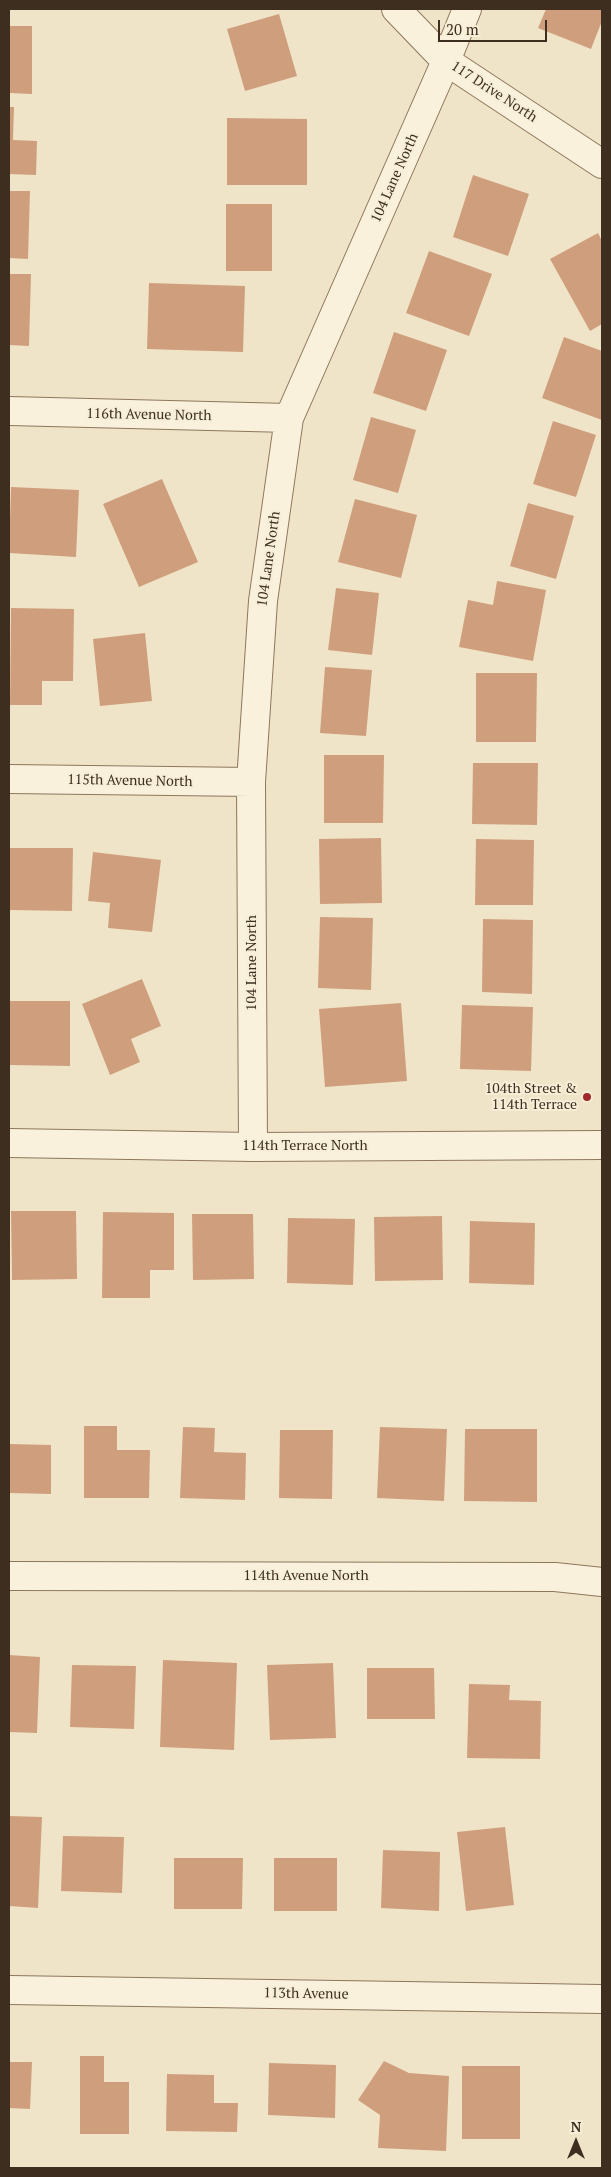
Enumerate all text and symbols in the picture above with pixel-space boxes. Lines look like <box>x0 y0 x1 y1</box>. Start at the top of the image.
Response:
scale bar <box>441 10 550 42</box>
text: 20 m <box>446 19 479 39</box>
street label: 117 Drive North <box>448 58 540 126</box>
street label: 104 Lane North <box>368 131 422 225</box>
street label: 116th Avenue North <box>86 406 212 424</box>
street label: 104 Lane North <box>254 510 284 608</box>
street label: 115th Avenue North <box>67 772 193 790</box>
street label: 104 Lane North <box>244 915 260 1011</box>
place label: 104th Street & 114th Terrace <box>485 1081 577 1114</box>
marker: 104th Street & 114th Terrace <box>581 1091 593 1103</box>
street label: 114th Terrace North <box>242 1138 368 1154</box>
street label: 114th Avenue North <box>243 1568 369 1584</box>
street label: 113th Avenue <box>263 1985 349 2003</box>
north arrow <box>551 2117 601 2167</box>
text: N <box>571 2117 581 2136</box>

